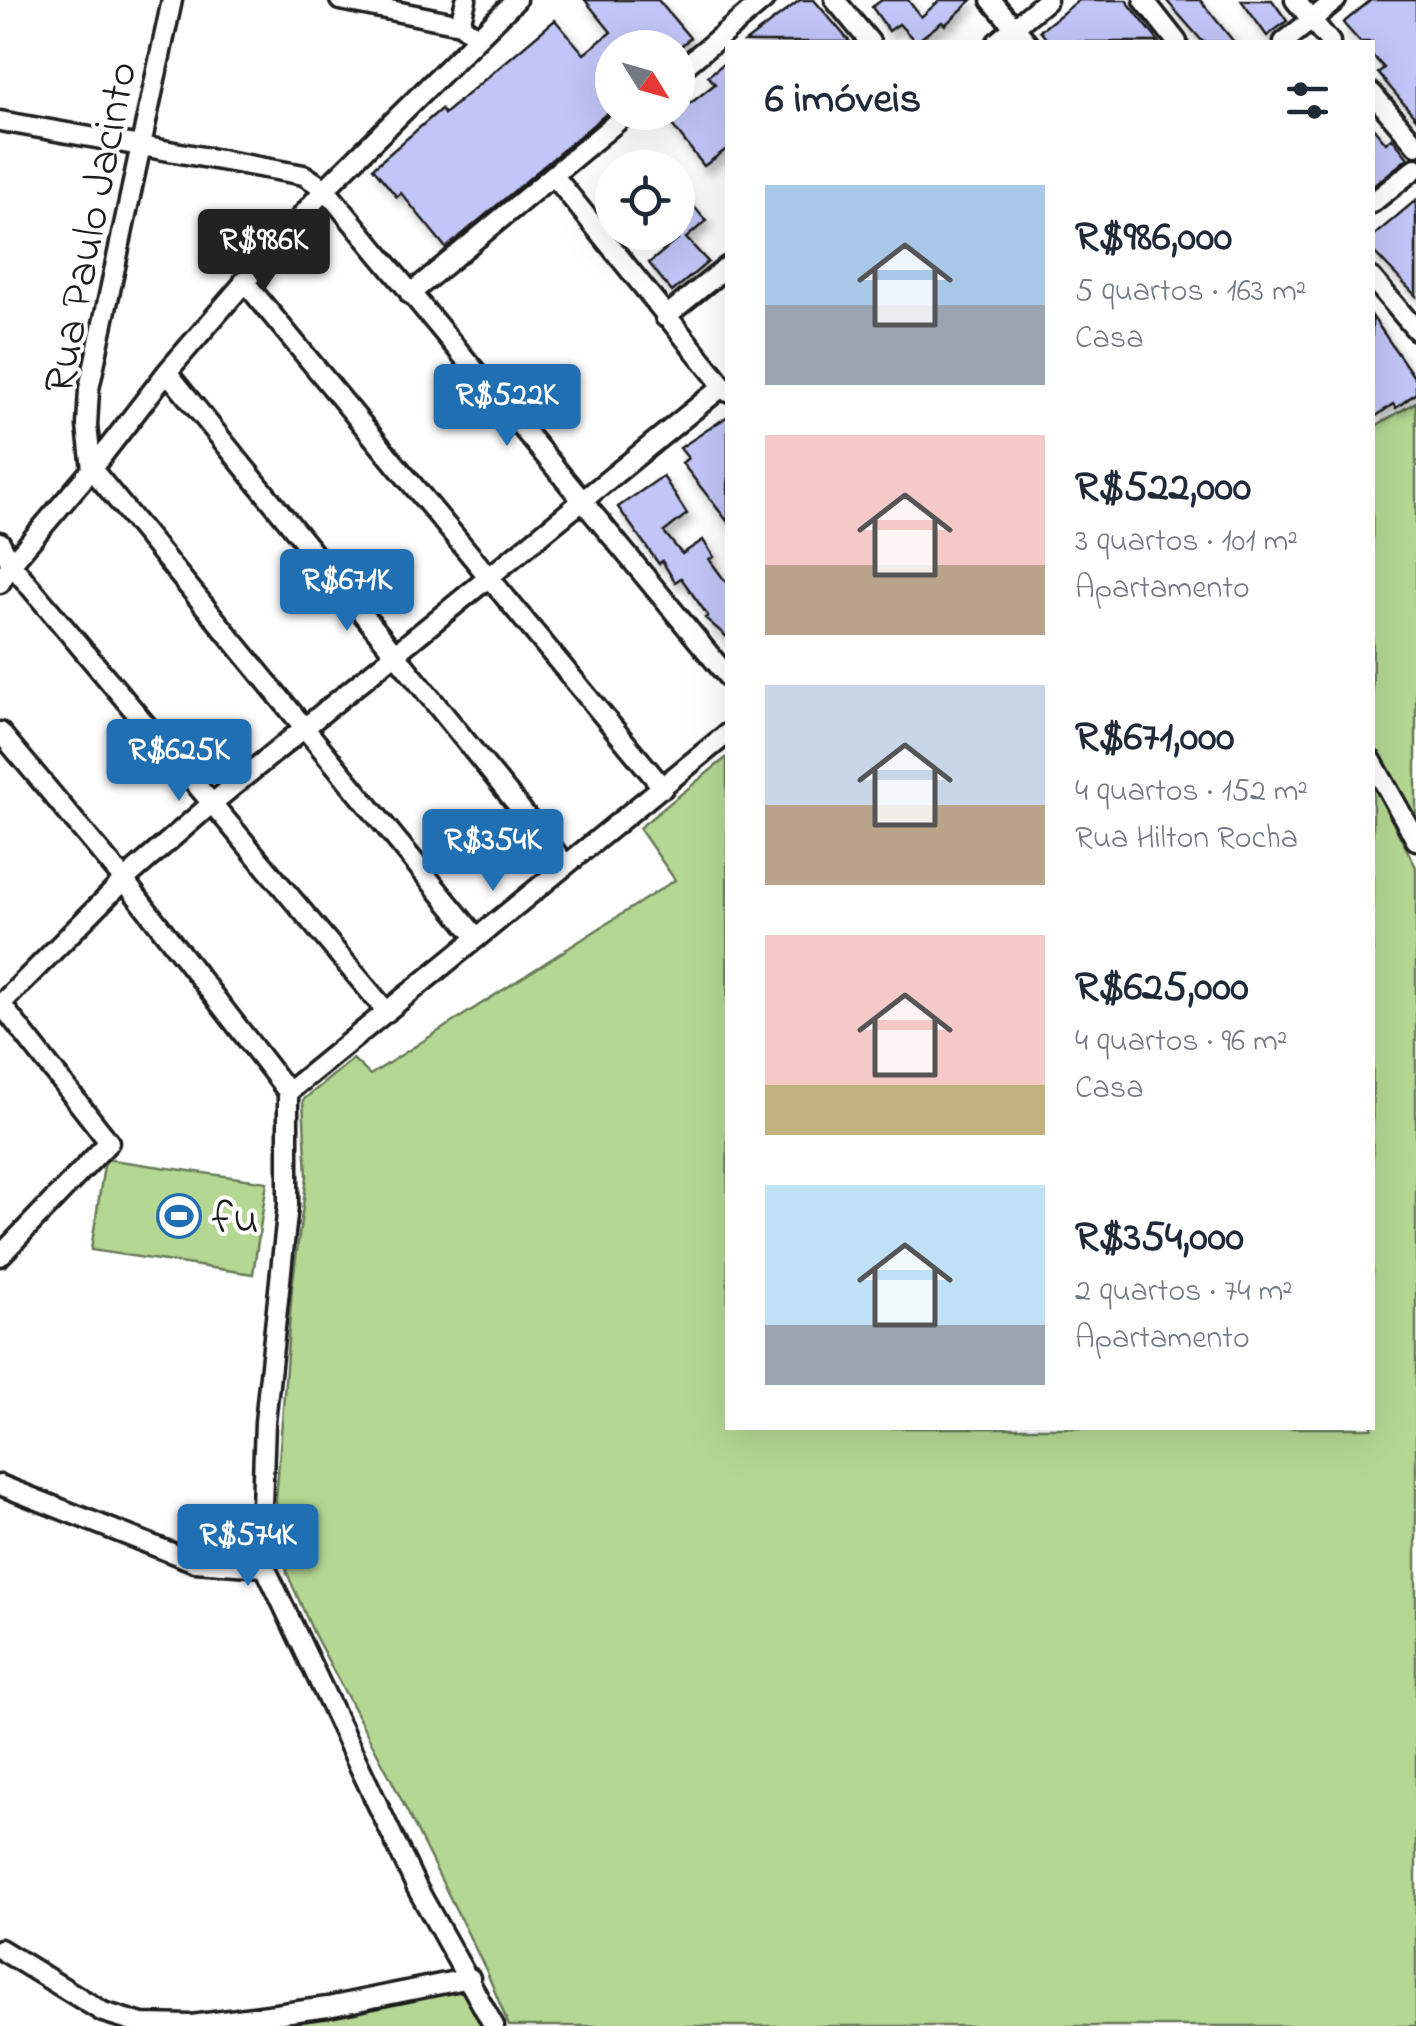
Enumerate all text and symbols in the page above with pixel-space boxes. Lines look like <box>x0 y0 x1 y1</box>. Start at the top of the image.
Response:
north arrow <box>595 30 695 130</box>
map controls <box>595 30 695 250</box>
street label: Rua Paulo Jacinto <box>28 56 157 399</box>
text: 6 imóveis <box>765 70 921 131</box>
icon: filters <box>1280 73 1335 128</box>
button: locate <box>595 150 695 250</box>
text: R$986,000 <box>1075 208 1232 269</box>
pin: R$986K <box>183 209 345 294</box>
text: R$986K <box>220 218 308 265</box>
icon: home <box>845 225 965 345</box>
text: 5 quartos · 163 m² <box>1075 269 1306 316</box>
text: Casa <box>1075 316 1143 363</box>
pin: R$522K <box>426 364 588 449</box>
text: R$522K <box>456 373 558 420</box>
text: R$522,000 <box>1075 458 1251 519</box>
icon: home <box>845 475 965 595</box>
text: 3 quartos · 101 m² <box>1075 519 1298 566</box>
pin: R$671K <box>266 549 428 634</box>
text: R$671K <box>302 558 392 605</box>
text: Apartamento <box>1075 566 1250 613</box>
text: R$671,000 <box>1075 708 1234 769</box>
pin: R$625K <box>98 719 260 804</box>
icon: home <box>845 725 965 845</box>
text: R$625K <box>129 728 229 775</box>
text: 4 quartos · 152 m² <box>1075 769 1308 816</box>
pin: R$354K <box>412 809 574 894</box>
text: Rua Hilton Rocha <box>1075 816 1298 863</box>
text: R$354K <box>444 818 542 865</box>
text: R$625,000 <box>1075 958 1249 1019</box>
icon: home <box>845 975 965 1095</box>
text: 4 quartos · 96 m² <box>1075 1019 1287 1066</box>
text: Casa <box>1075 1066 1143 1113</box>
place label: fu <box>212 1188 259 1254</box>
sports icon: fu <box>156 1193 202 1239</box>
text: R$354,000 <box>1075 1208 1244 1269</box>
icon: home <box>845 1225 965 1345</box>
text: 2 quartos · 74 m² <box>1075 1269 1293 1316</box>
text: Apartamento <box>1075 1316 1250 1363</box>
pin: R$574K <box>167 1504 329 1589</box>
text: R$574K <box>199 1513 297 1560</box>

